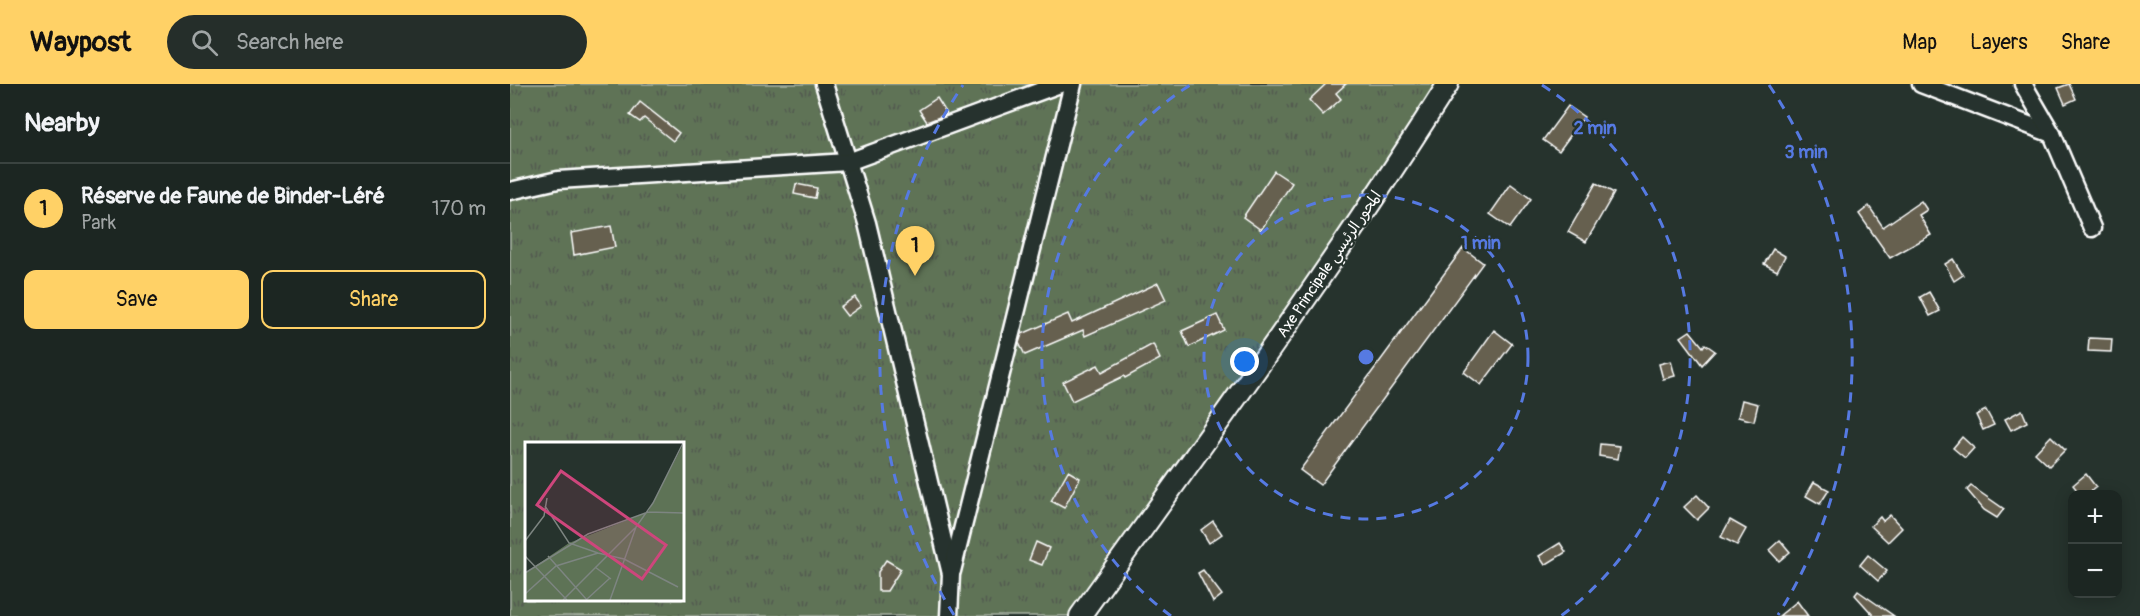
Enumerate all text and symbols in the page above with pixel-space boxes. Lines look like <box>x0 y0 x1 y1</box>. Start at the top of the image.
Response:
search box <box>167 15 587 69</box>
text: Waypost <box>30 25 131 60</box>
icon: search <box>188 26 221 59</box>
text: Search here <box>236 28 343 56</box>
text: Map <box>1902 29 1937 56</box>
text: Layers <box>1970 29 2028 56</box>
text: Share <box>2061 29 2110 56</box>
text: Nearby <box>24 107 100 139</box>
text: 2 min <box>1573 117 1617 140</box>
text: 3 min <box>1784 141 1828 164</box>
text: Réserve de Faune de Binder-Léré <box>81 182 385 210</box>
street label: Axe Principale المحور الرئيسي <box>1273 187 1388 343</box>
text: 1 <box>40 196 47 221</box>
text: 170 m <box>432 196 486 221</box>
text: Park <box>81 210 116 235</box>
pin: 1 <box>896 226 934 276</box>
text: 1 min <box>1461 232 1501 255</box>
button: Save <box>24 270 249 329</box>
button: Share <box>261 270 486 329</box>
your location <box>1230 347 1259 376</box>
centre of rings <box>1356 347 1376 367</box>
inset map <box>525 442 684 601</box>
map controls <box>2068 490 2122 598</box>
button: + <box>2068 490 2122 544</box>
button: − <box>2068 544 2122 598</box>

